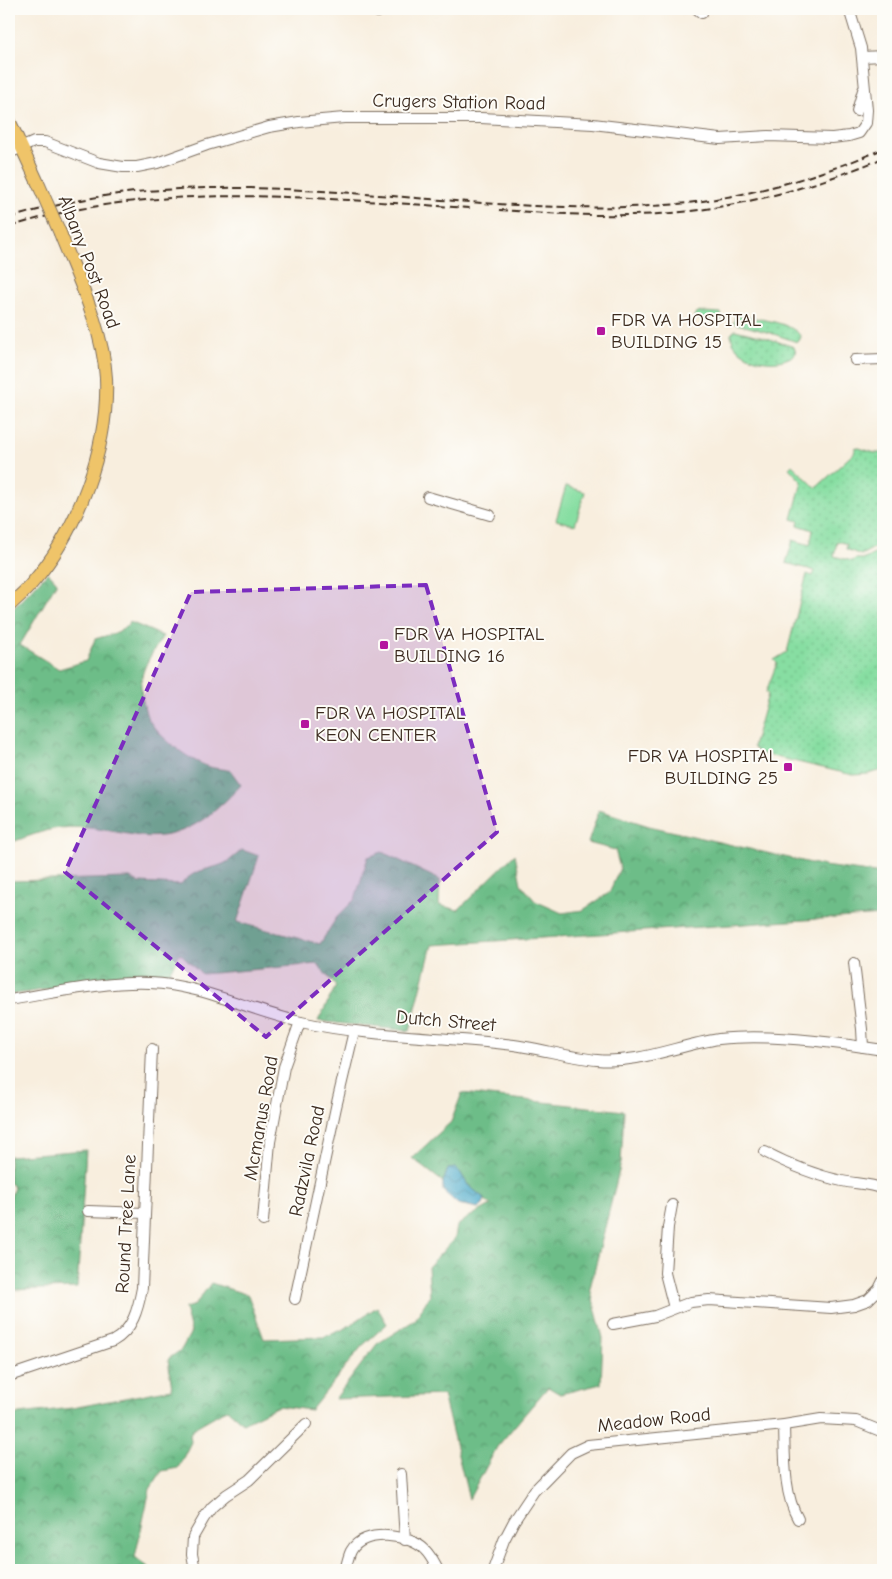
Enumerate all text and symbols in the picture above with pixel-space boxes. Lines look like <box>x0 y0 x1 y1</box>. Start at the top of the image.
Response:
street label: Crugers Station Road <box>372 89 546 115</box>
street label: Albany Post Road <box>53 192 125 332</box>
place label: FDR VA HOSPITAL BUILDING 15 <box>611 309 762 353</box>
marker: FDR VA HOSPITAL BUILDING 15 <box>595 325 607 337</box>
place label: FDR VA HOSPITAL BUILDING 16 <box>394 623 545 667</box>
marker: FDR VA HOSPITAL BUILDING 16 <box>378 639 390 651</box>
place label: FDR VA HOSPITAL KEON CENTER <box>315 702 466 746</box>
marker: FDR VA HOSPITAL KEON CENTER <box>299 718 311 730</box>
place label: FDR VA HOSPITAL BUILDING 25 <box>628 745 778 789</box>
marker: FDR VA HOSPITAL BUILDING 25 <box>782 761 794 773</box>
street label: Dutch Street <box>395 1006 497 1036</box>
street label: Mcmanus Road <box>239 1054 283 1182</box>
street label: Radzvila Road <box>285 1104 329 1218</box>
street label: Round Tree Lane <box>111 1154 141 1294</box>
street label: Meadow Road <box>596 1403 712 1437</box>

